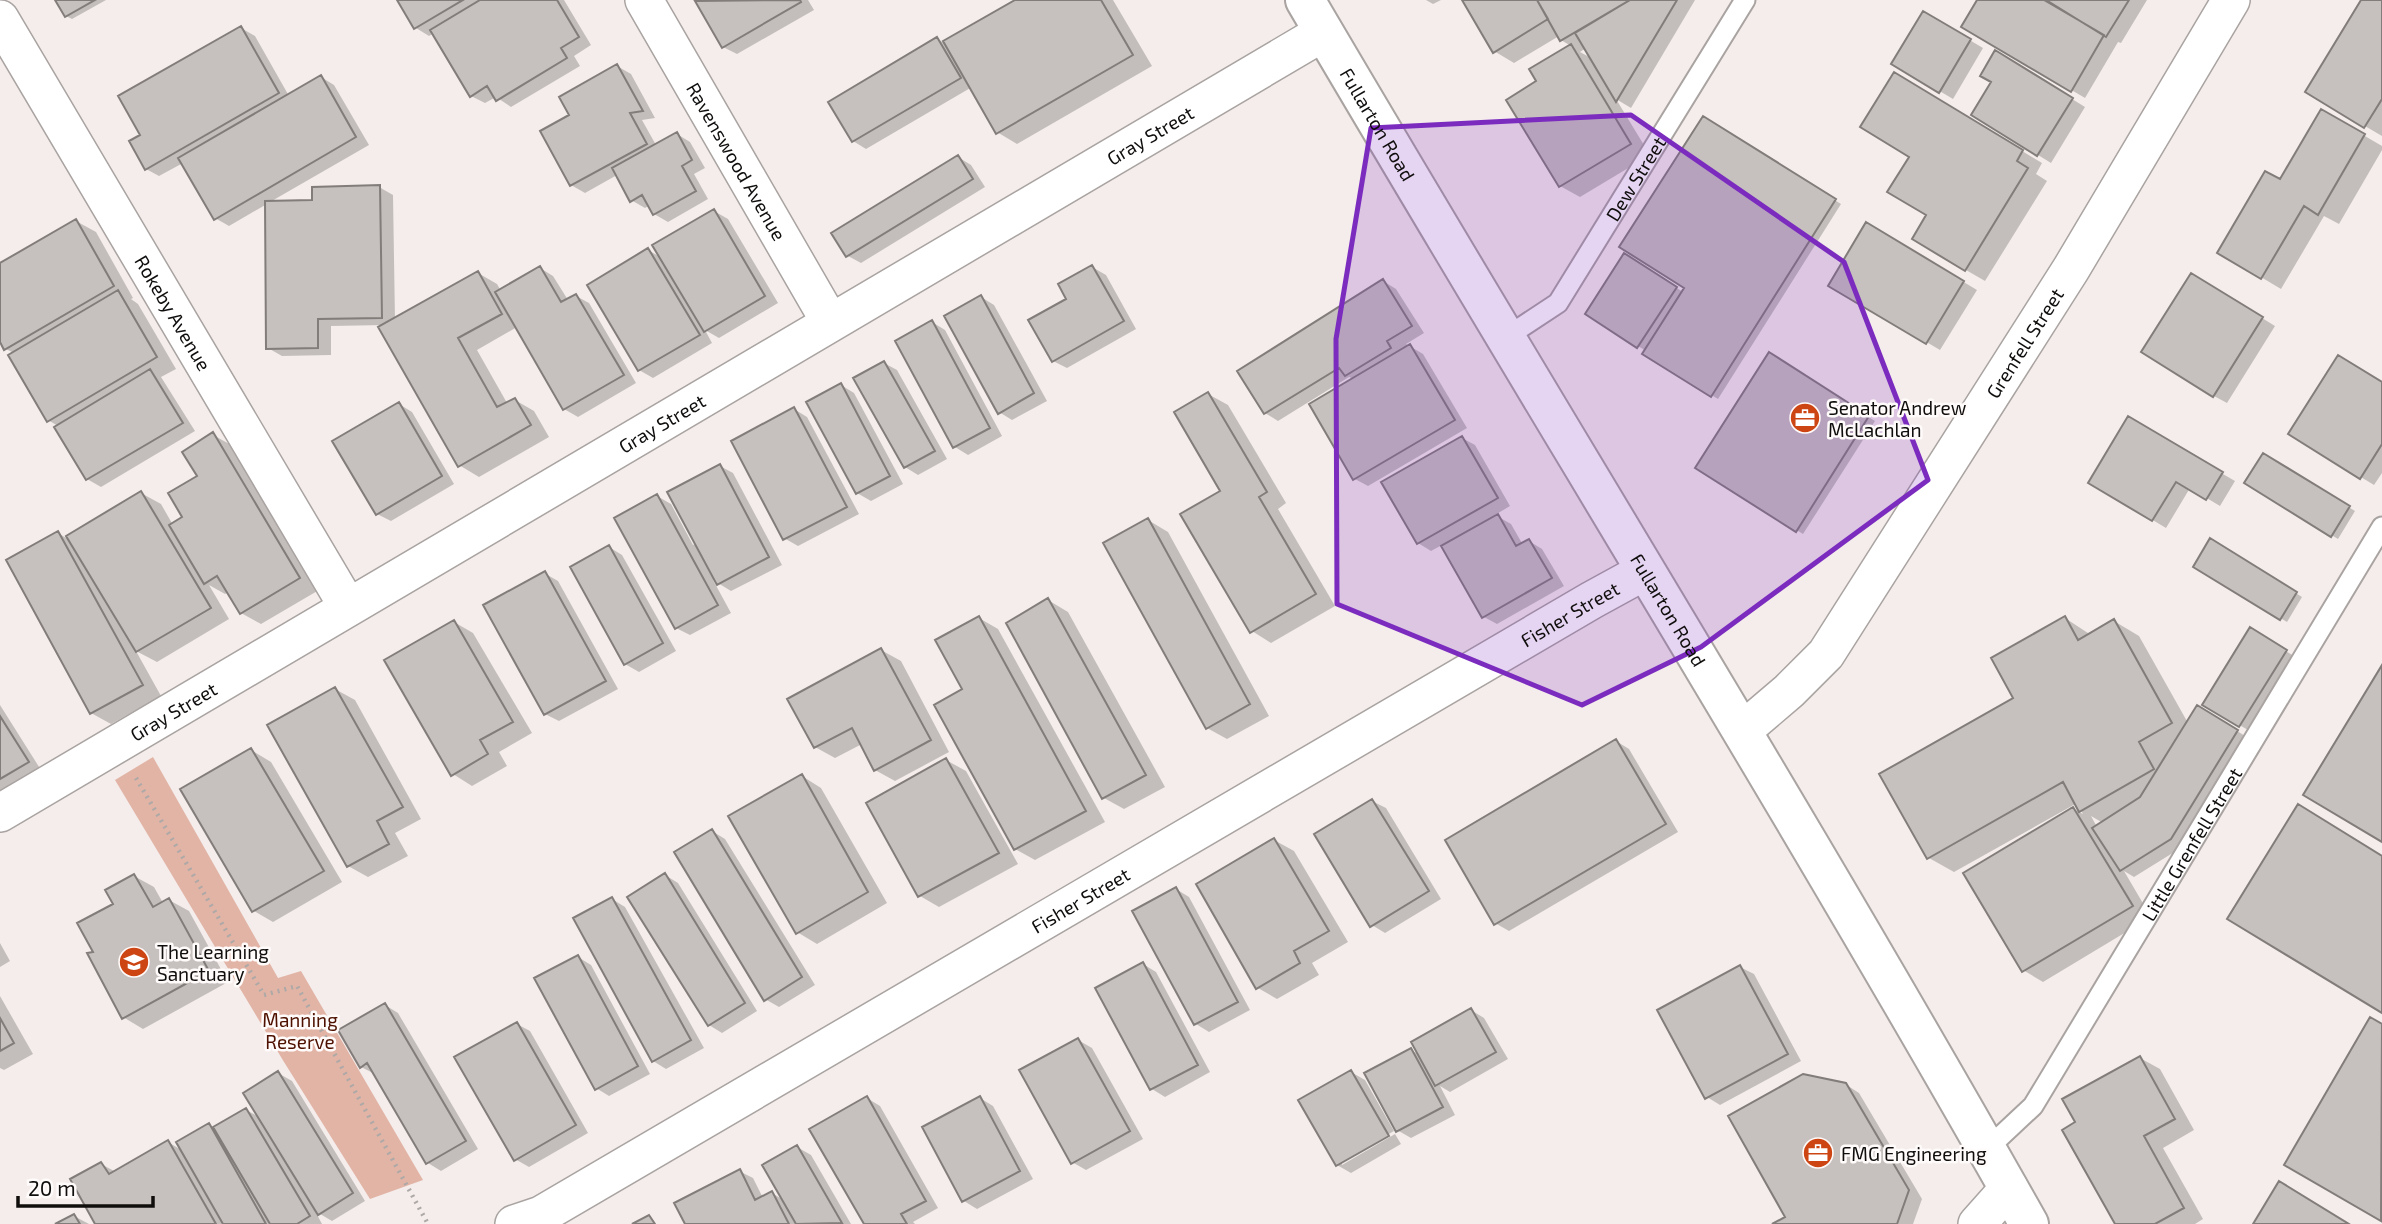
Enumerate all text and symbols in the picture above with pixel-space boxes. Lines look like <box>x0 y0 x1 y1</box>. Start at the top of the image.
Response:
street label: Fullarton Road <box>1336 63 1421 185</box>
street label: Ravenswood Avenue <box>682 78 792 244</box>
street label: Gray Street <box>1102 100 1197 169</box>
street label: Dew Street <box>1600 132 1670 225</box>
street label: Rokeby Avenue <box>131 251 217 374</box>
street label: Grenfell Street <box>1981 284 2068 402</box>
street label: Gray Street <box>614 388 709 457</box>
place label: Senator Andrew McLachlan <box>1828 396 1967 441</box>
office icon: Senator Andrew McLachlan <box>1788 401 1822 435</box>
street label: Fullarton Road <box>1626 549 1712 670</box>
street label: Fisher Street <box>1516 576 1623 651</box>
street label: Gray Street <box>126 676 221 745</box>
street label: Little Grenfell Street <box>2136 763 2246 925</box>
street label: Fisher Street <box>1027 862 1133 937</box>
place label: The Learning Sanctuary <box>157 940 269 985</box>
school or university icon: The Learning Sanctuary <box>117 945 151 979</box>
park label: Manning Reserve <box>262 1008 338 1053</box>
office icon: FMG Engineering <box>1801 1136 1835 1170</box>
place label: FMG Engineering <box>1841 1142 1987 1165</box>
scale bar <box>18 1164 152 1208</box>
text: 20 m <box>28 1175 76 1200</box>

